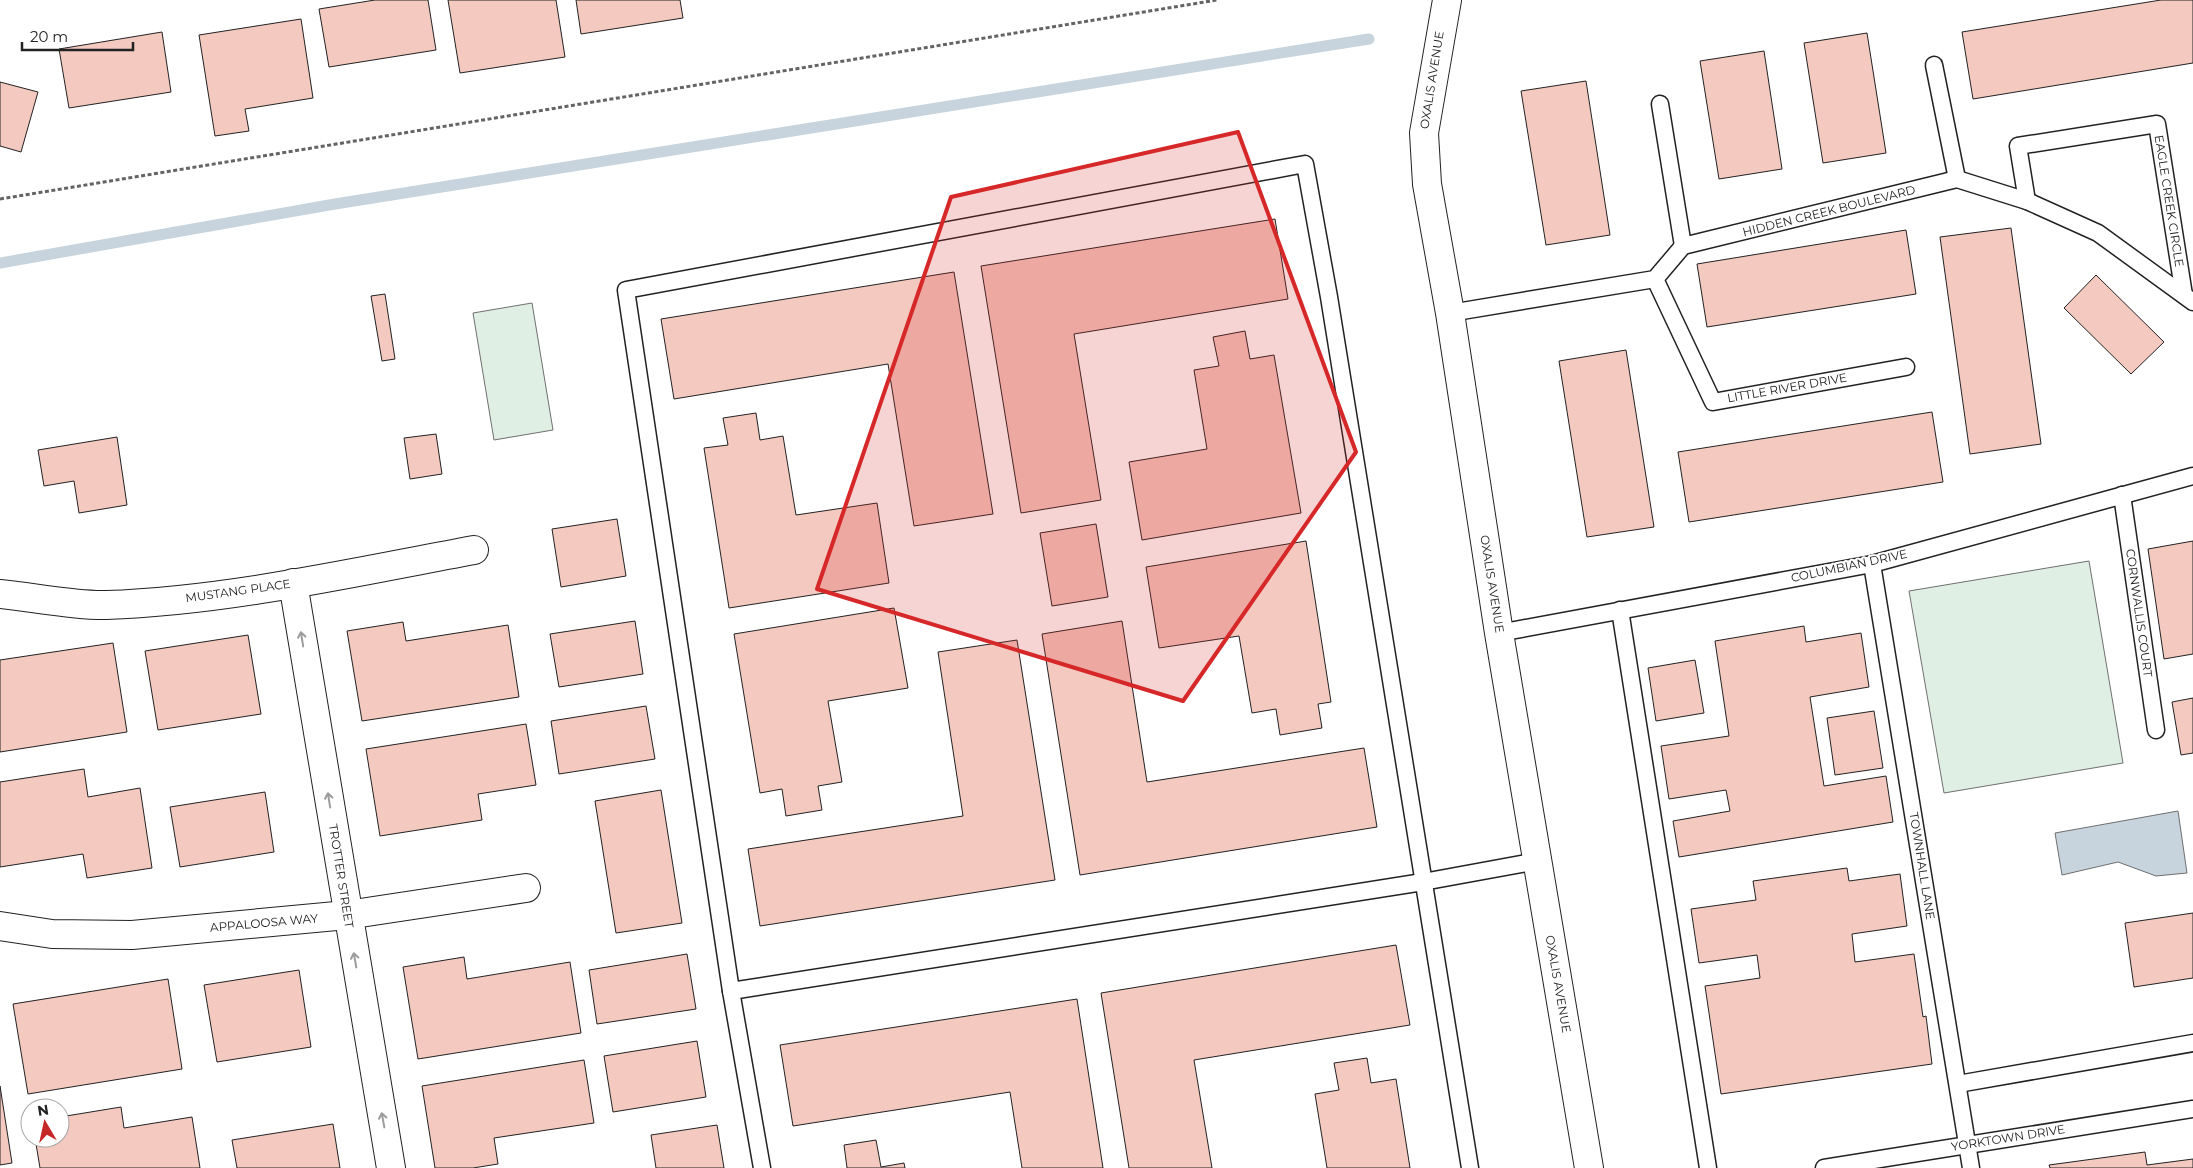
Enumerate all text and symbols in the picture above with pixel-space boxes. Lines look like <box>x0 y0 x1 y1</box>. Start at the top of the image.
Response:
scale bar <box>22 20 134 52</box>
text: 20 m <box>30 27 68 46</box>
street label: OXALIS AVENUE <box>1416 30 1447 130</box>
street label: EAGLE CREEK CIRCLE <box>2152 134 2187 268</box>
street label: HIDDEN CREEK BOULEVARD <box>1741 182 1917 239</box>
street label: LITTLE RIVER DRIVE <box>1726 370 1848 405</box>
street label: OXALIS AVENUE <box>1477 534 1508 634</box>
street label: COLUMBIAN DRIVE <box>1789 546 1908 585</box>
street label: CORNWALLIS COURT <box>2123 548 2156 678</box>
street label: MUSTANG PLACE <box>184 576 291 605</box>
one-way arrow <box>297 632 307 648</box>
one-way arrow <box>323 792 333 808</box>
street label: TOWNHALL LANE <box>1907 811 1938 921</box>
street label: TROTTER STREET <box>326 823 357 929</box>
street label: APPALOOSA WAY <box>209 910 319 935</box>
street label: OXALIS AVENUE <box>1543 934 1574 1034</box>
one-way arrow <box>350 952 360 968</box>
north arrow <box>20 1098 70 1148</box>
text: N <box>36 1100 50 1120</box>
one-way arrow <box>377 1112 387 1128</box>
street label: YORKTOWN DRIVE <box>1950 1121 2066 1154</box>

